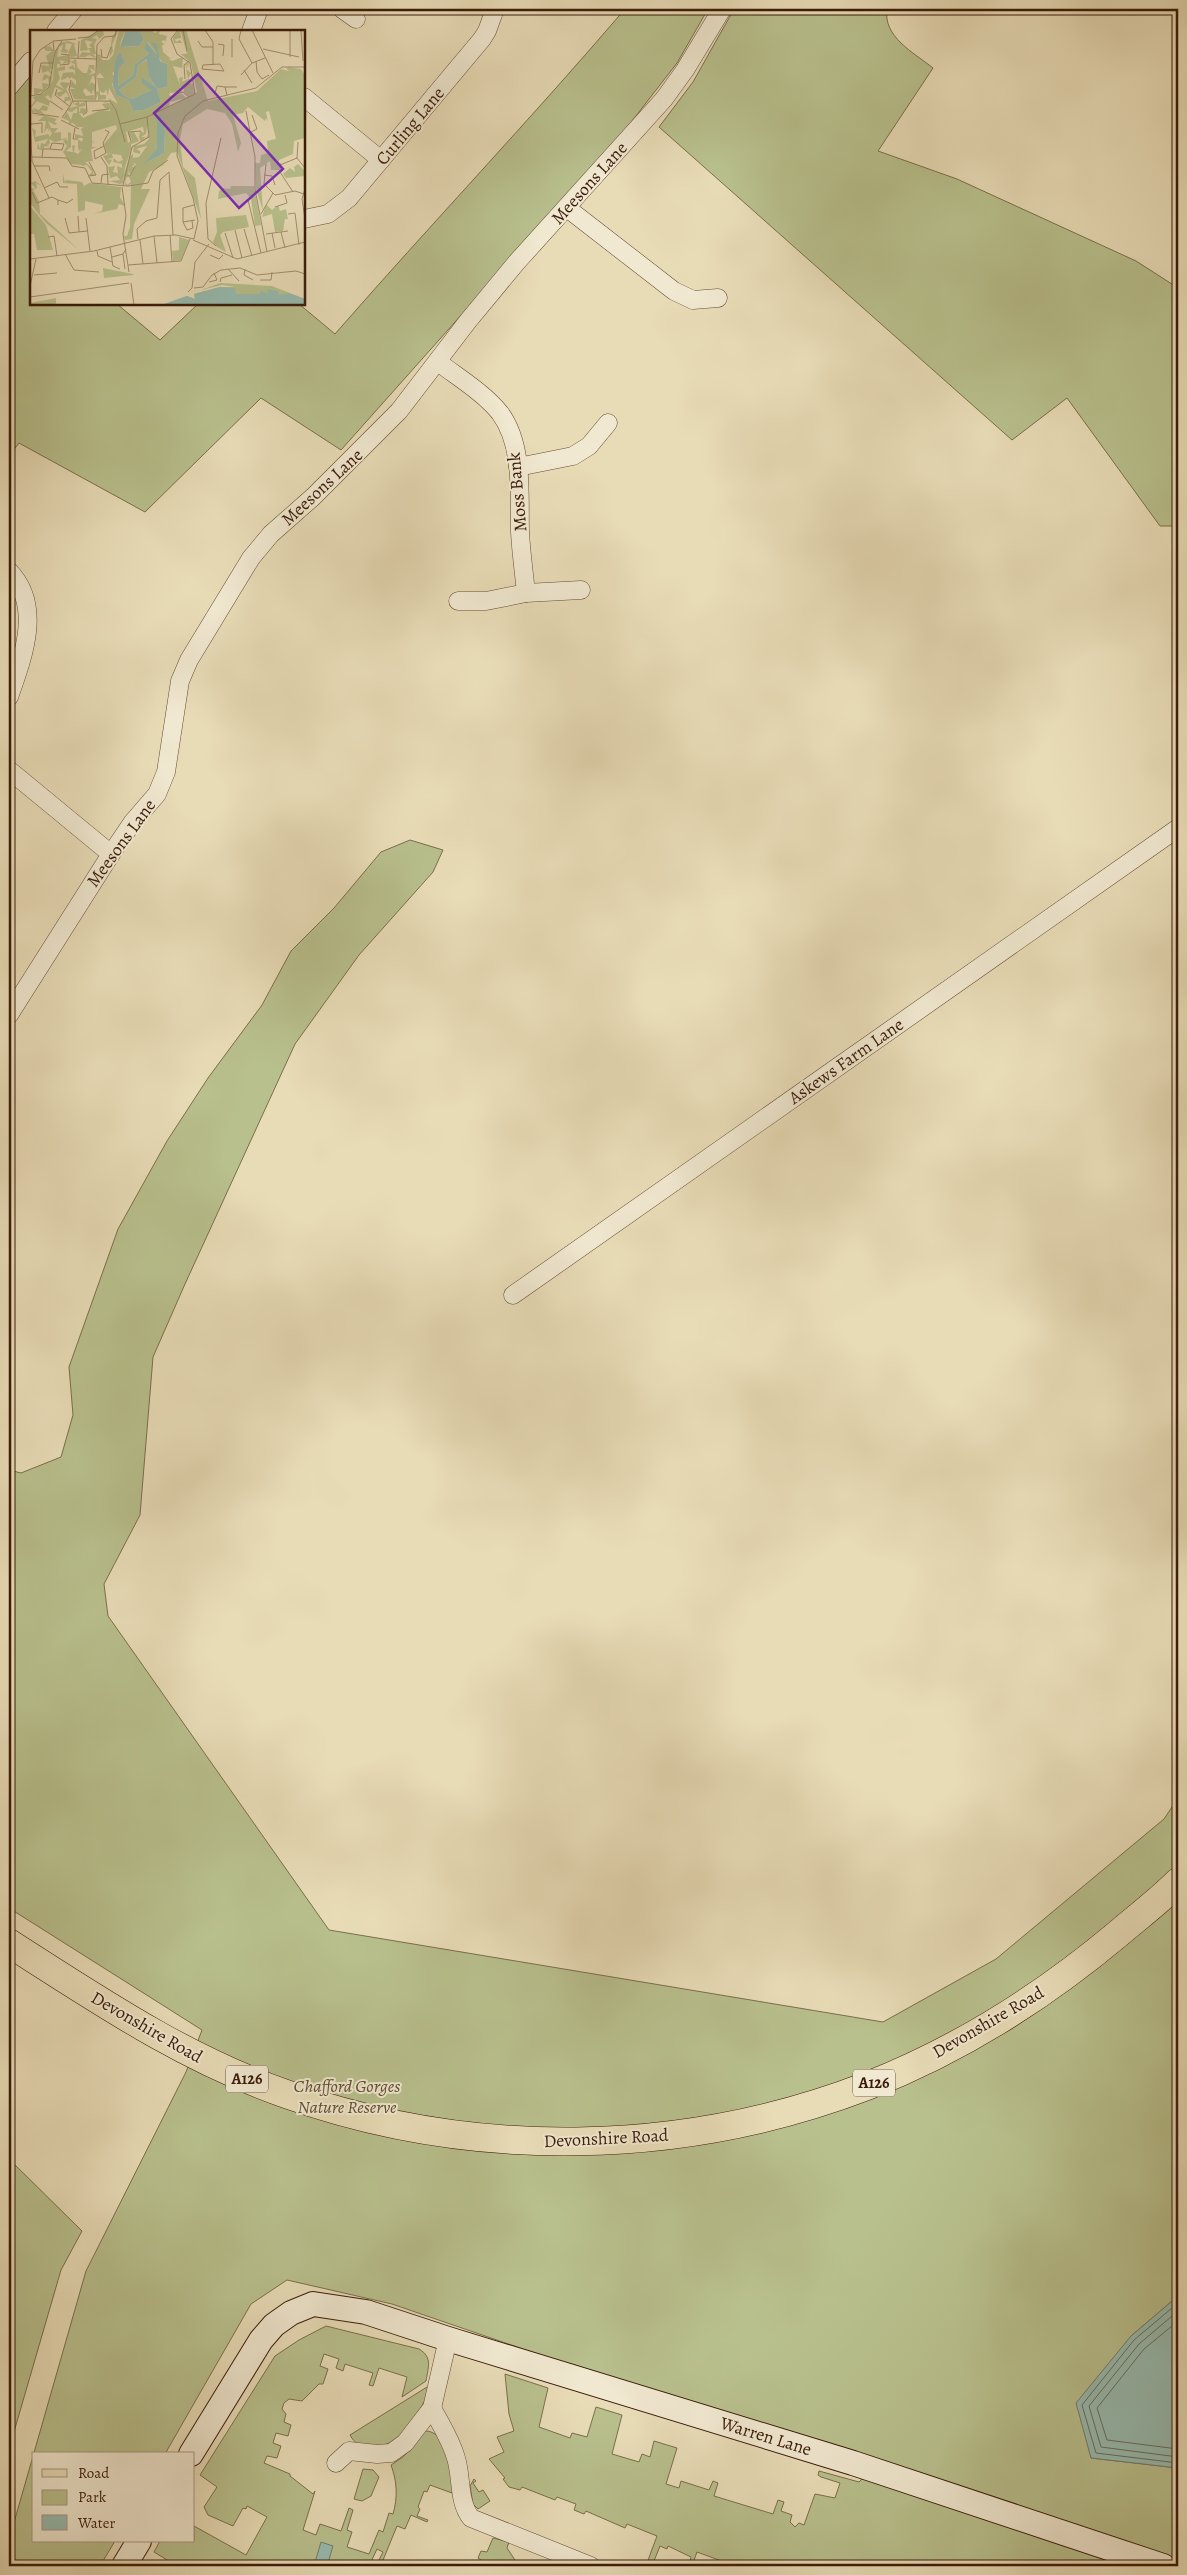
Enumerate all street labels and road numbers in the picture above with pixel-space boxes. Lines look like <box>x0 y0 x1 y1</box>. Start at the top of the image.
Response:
street label: Curling Lane <box>370 82 450 170</box>
street label: Meesons Lane <box>546 137 632 229</box>
street label: Meesons Lane <box>276 443 368 531</box>
street label: Moss Bank <box>502 451 532 533</box>
street label: Meesons Lane <box>81 794 161 892</box>
street label: Askews Farm Lane <box>783 1012 908 1110</box>
street label: Devonshire Road <box>928 1980 1048 2064</box>
street label: Devonshire Road <box>87 1985 207 2069</box>
road number: A126 <box>226 2066 268 2092</box>
road number: A126 <box>853 2070 895 2096</box>
street label: Devonshire Road <box>543 2123 669 2153</box>
street label: Warren Lane <box>716 2410 815 2461</box>

